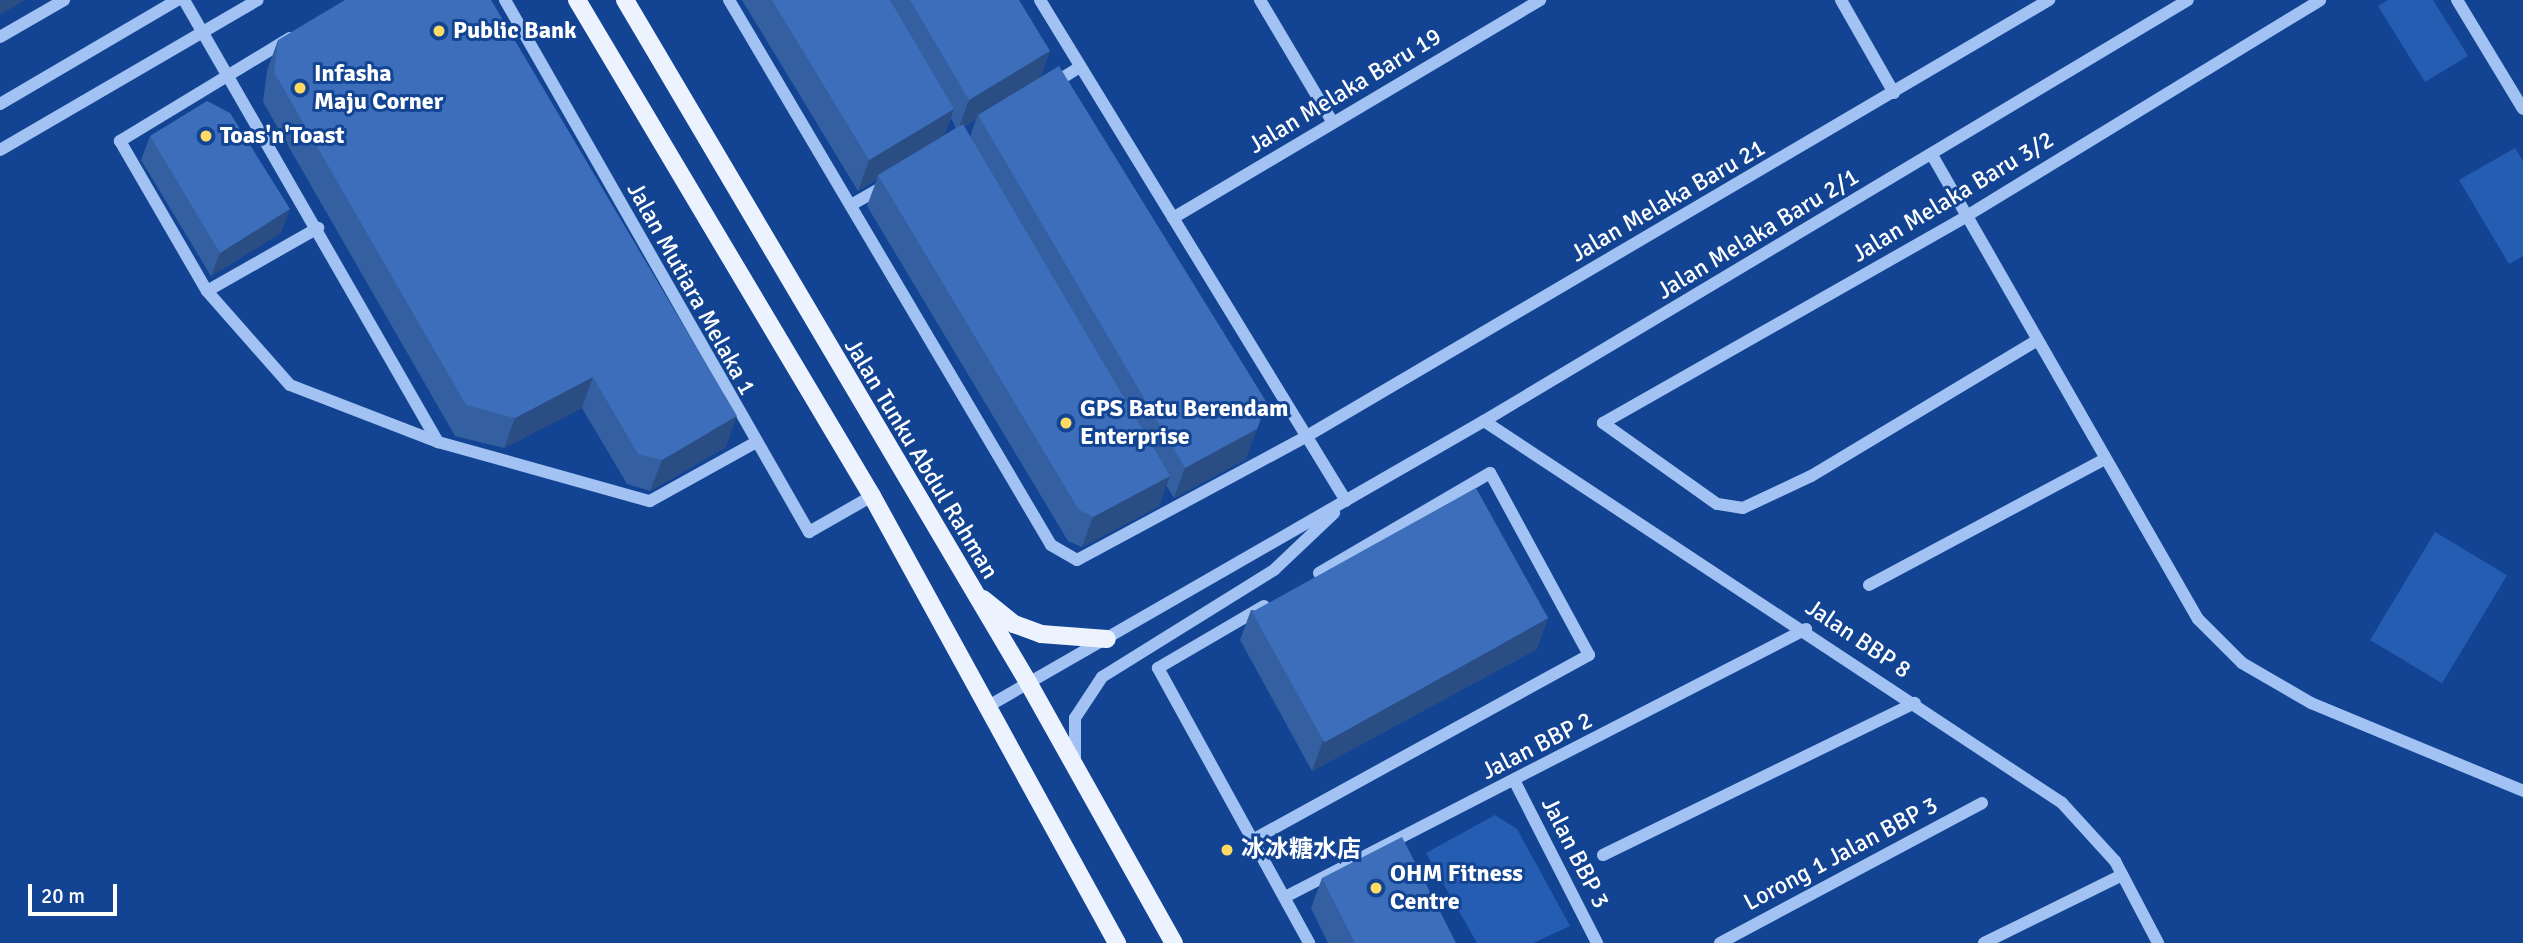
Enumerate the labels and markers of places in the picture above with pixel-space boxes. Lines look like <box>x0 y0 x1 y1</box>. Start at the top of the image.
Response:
place label: Public Bank <box>453 17 577 45</box>
marker: Public Bank <box>431 23 447 39</box>
place label: Infasha Maju Corner <box>314 60 443 116</box>
marker: Infasha Maju Corner <box>292 80 308 96</box>
place label: Toas'n'Toast <box>220 122 344 150</box>
marker: Toas'n'Toast <box>198 128 214 144</box>
place label: GPS Batu Berendam Enterprise <box>1080 395 1288 451</box>
marker: GPS Batu Berendam Enterprise <box>1058 415 1074 431</box>
place label: 冰冰糖水店 <box>1241 836 1361 864</box>
marker: 冰冰糖水店 <box>1219 842 1235 858</box>
place label: OHM Fitness Centre <box>1390 860 1523 916</box>
marker: OHM Fitness Centre <box>1368 880 1384 896</box>

